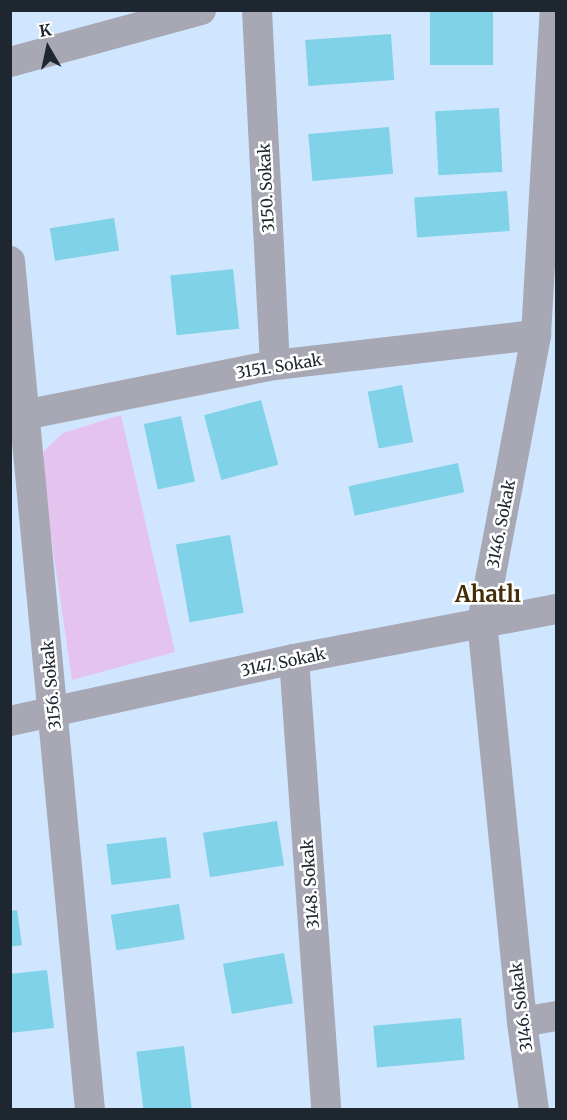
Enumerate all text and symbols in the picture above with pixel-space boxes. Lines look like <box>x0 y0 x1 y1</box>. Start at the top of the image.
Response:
north arrow <box>18 18 78 78</box>
text: K <box>38 19 53 41</box>
street label: 3150. Sokak <box>254 143 278 233</box>
street label: 3151. Sokak <box>235 350 323 382</box>
street label: 3146. Sokak <box>483 478 519 570</box>
district label: Ahatlı <box>455 582 521 608</box>
street label: 3156. Sokak <box>38 640 64 730</box>
street label: 3147. Sokak <box>239 644 327 680</box>
street label: 3148. Sokak <box>297 839 323 929</box>
street label: 3146. Sokak <box>506 961 536 1053</box>

